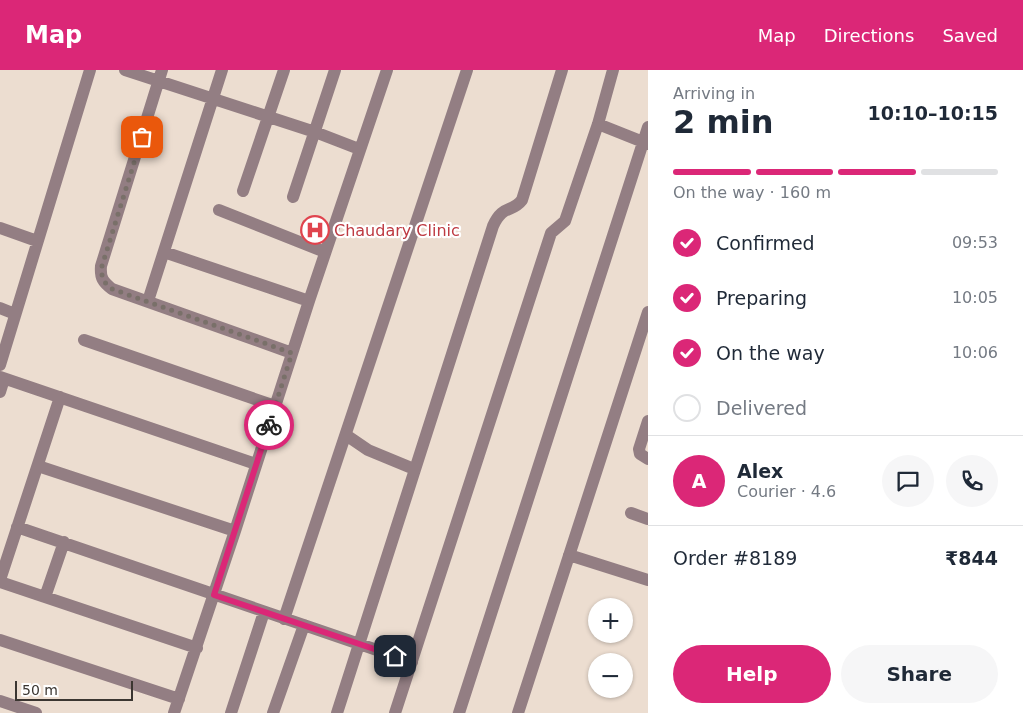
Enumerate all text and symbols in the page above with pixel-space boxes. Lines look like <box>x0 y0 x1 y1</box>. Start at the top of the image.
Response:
text: Map <box>25 21 82 49</box>
text: Map <box>758 25 796 46</box>
text: Directions <box>824 25 914 46</box>
text: Saved <box>942 25 998 46</box>
text: Arriving in <box>673 84 755 103</box>
text: 10:10–10:15 <box>868 102 998 124</box>
text: 2 min <box>673 103 774 141</box>
pin <box>121 116 163 158</box>
icon: bag <box>128 123 156 151</box>
text: On the way · 160 m <box>673 183 831 202</box>
hospital icon: Chaudary Clinic <box>300 215 330 245</box>
place label: Chaudary Clinic <box>334 221 460 240</box>
icon: check <box>673 229 701 257</box>
text: Confirmed <box>716 232 815 254</box>
text: 09:53 <box>952 233 998 252</box>
icon: check <box>673 284 701 312</box>
text: Preparing <box>716 287 807 309</box>
text: 10:05 <box>952 288 998 307</box>
icon: check <box>673 339 701 367</box>
text: On the way <box>716 342 825 364</box>
text: 10:06 <box>952 343 998 362</box>
text: Delivered <box>716 397 807 419</box>
courier <box>244 400 294 450</box>
icon: bike <box>255 411 283 439</box>
button: chat <box>882 455 934 507</box>
button: phone <box>946 455 998 507</box>
text: Alex <box>737 460 783 482</box>
text: A <box>692 470 706 492</box>
text: Courier · 4.6 <box>737 482 836 501</box>
text: Order #8189 <box>673 547 797 569</box>
text: ₹844 <box>945 547 998 569</box>
map controls <box>588 598 633 698</box>
button: + <box>588 598 633 643</box>
pin <box>374 635 416 677</box>
icon: home <box>381 642 409 670</box>
button: Help <box>673 645 831 703</box>
button: Share <box>841 645 998 703</box>
button: − <box>588 653 633 698</box>
scale bar <box>15 678 132 701</box>
text: 50 m <box>22 682 58 698</box>

